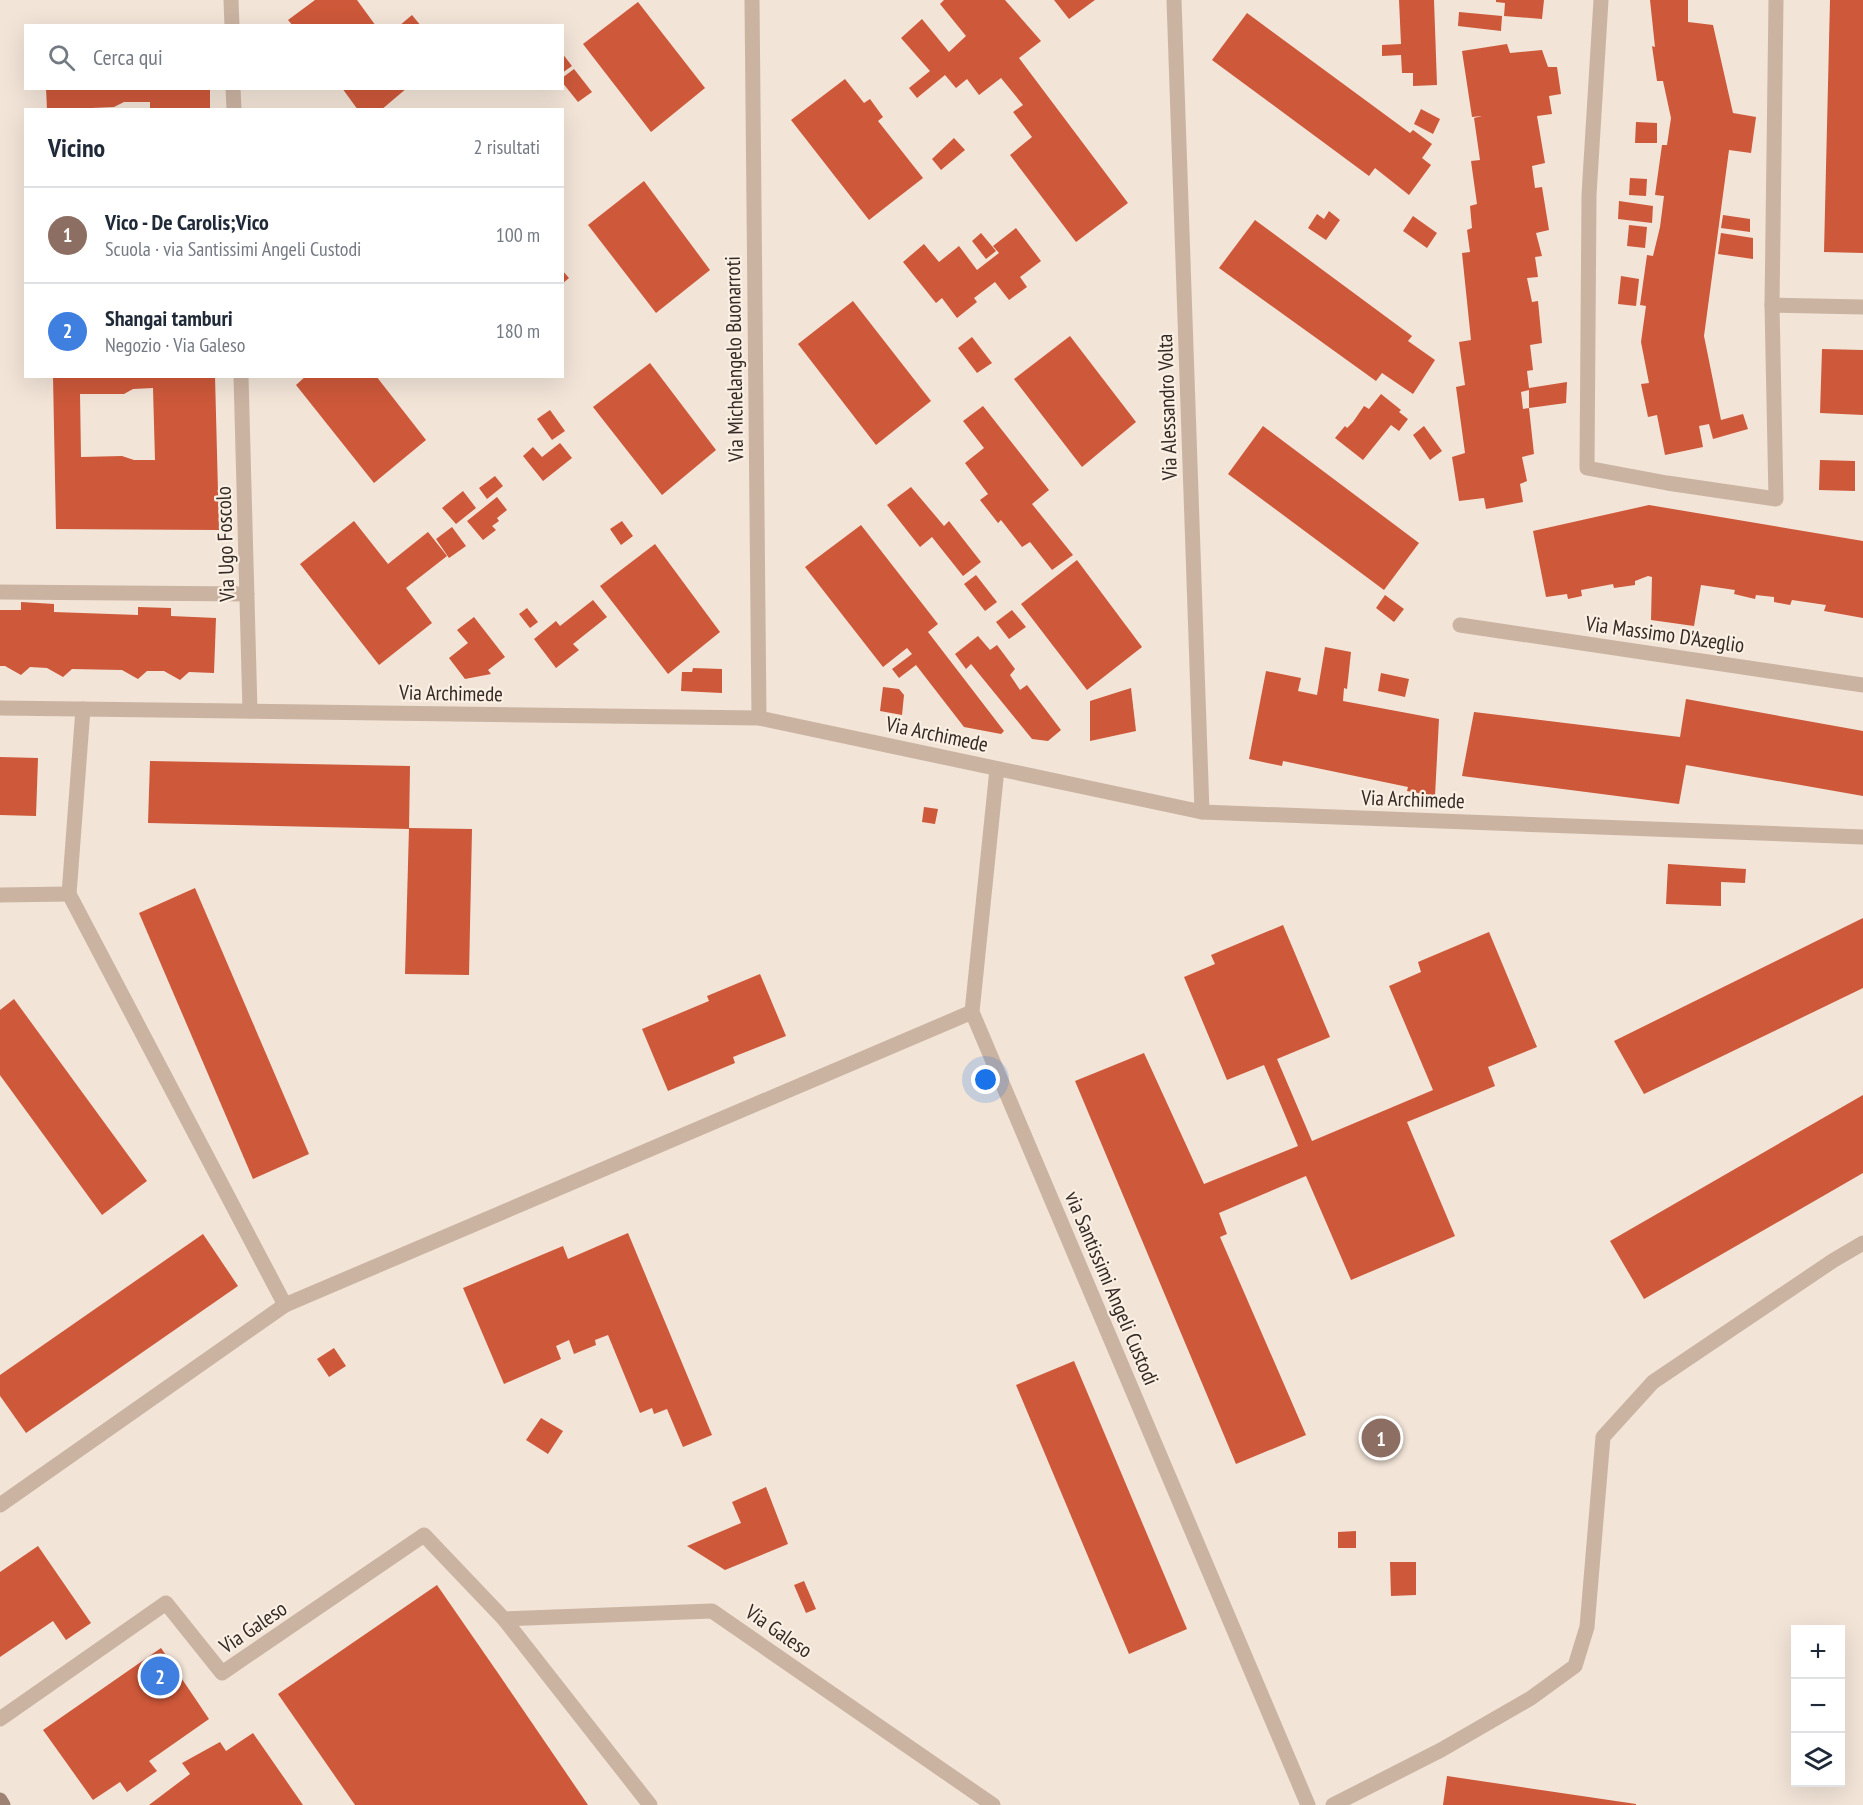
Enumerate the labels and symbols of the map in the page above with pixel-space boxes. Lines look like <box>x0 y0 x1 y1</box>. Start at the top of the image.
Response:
street label: Via Michelangelo Buonarroti <box>719 256 749 463</box>
street label: Via Alessandro Volta <box>1151 333 1183 482</box>
street label: Via Ugo Foscolo <box>209 486 241 603</box>
street label: Via Massimo D'Azeglio <box>1583 609 1746 658</box>
street label: Via Archimede <box>398 679 503 707</box>
street label: Via Archimede <box>883 710 990 758</box>
street label: Via Archimede <box>1360 784 1465 814</box>
your location <box>971 1065 1000 1094</box>
street label: via Santissimi Angeli Custodi <box>1059 1187 1165 1389</box>
pin: 1 <box>1362 1416 1400 1460</box>
street label: Via Galeso <box>213 1595 292 1660</box>
street label: Via Galeso <box>739 1598 818 1664</box>
pin: 2 <box>140 1654 180 1698</box>

